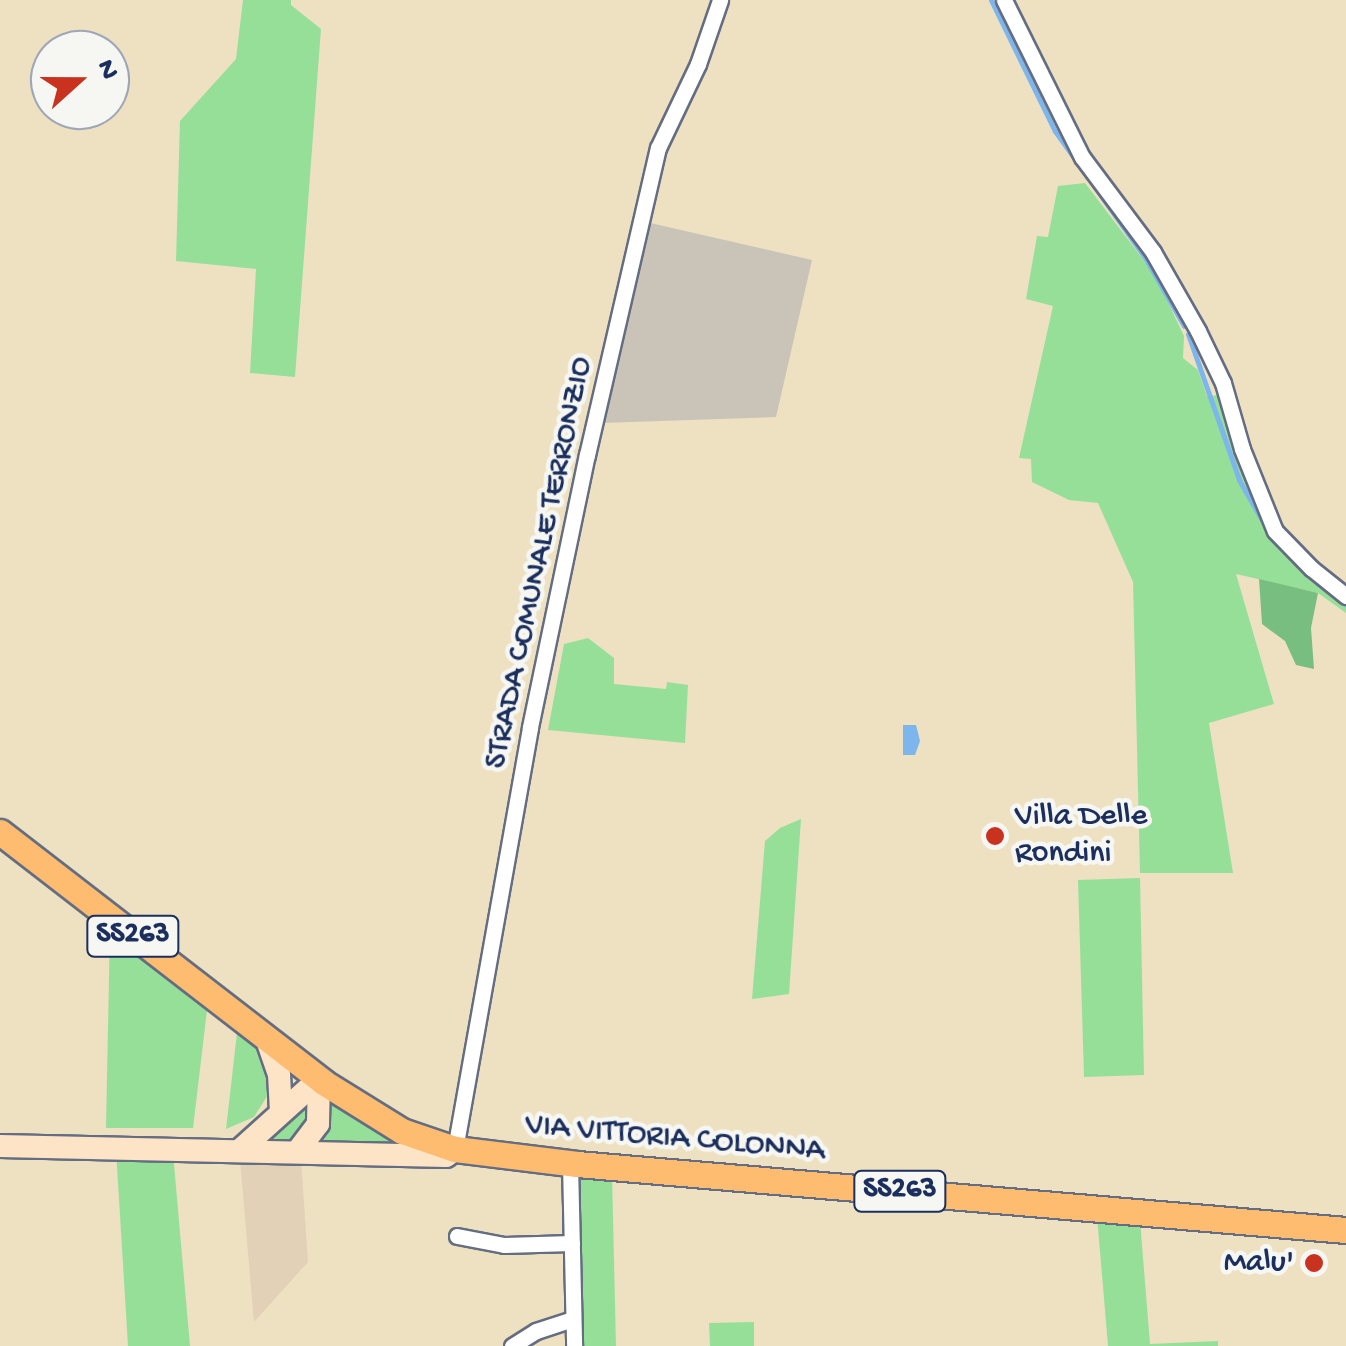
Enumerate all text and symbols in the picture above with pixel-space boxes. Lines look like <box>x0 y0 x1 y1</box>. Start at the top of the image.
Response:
north arrow <box>30 30 130 130</box>
text: N <box>88 55 125 84</box>
street label: STRADA COMUNALE TERRONZIO <box>478 354 602 772</box>
place label: Villa Delle Rondini <box>1015 799 1147 874</box>
marker: Villa Delle Rondini <box>984 825 1006 847</box>
road number: SS263 <box>86 911 180 961</box>
street label: VIA VITTORIA COLONNA <box>524 1107 826 1171</box>
road number: SS263 <box>852 1166 948 1216</box>
place label: Malu' <box>1224 1244 1294 1282</box>
marker: Malu' <box>1303 1252 1325 1274</box>

